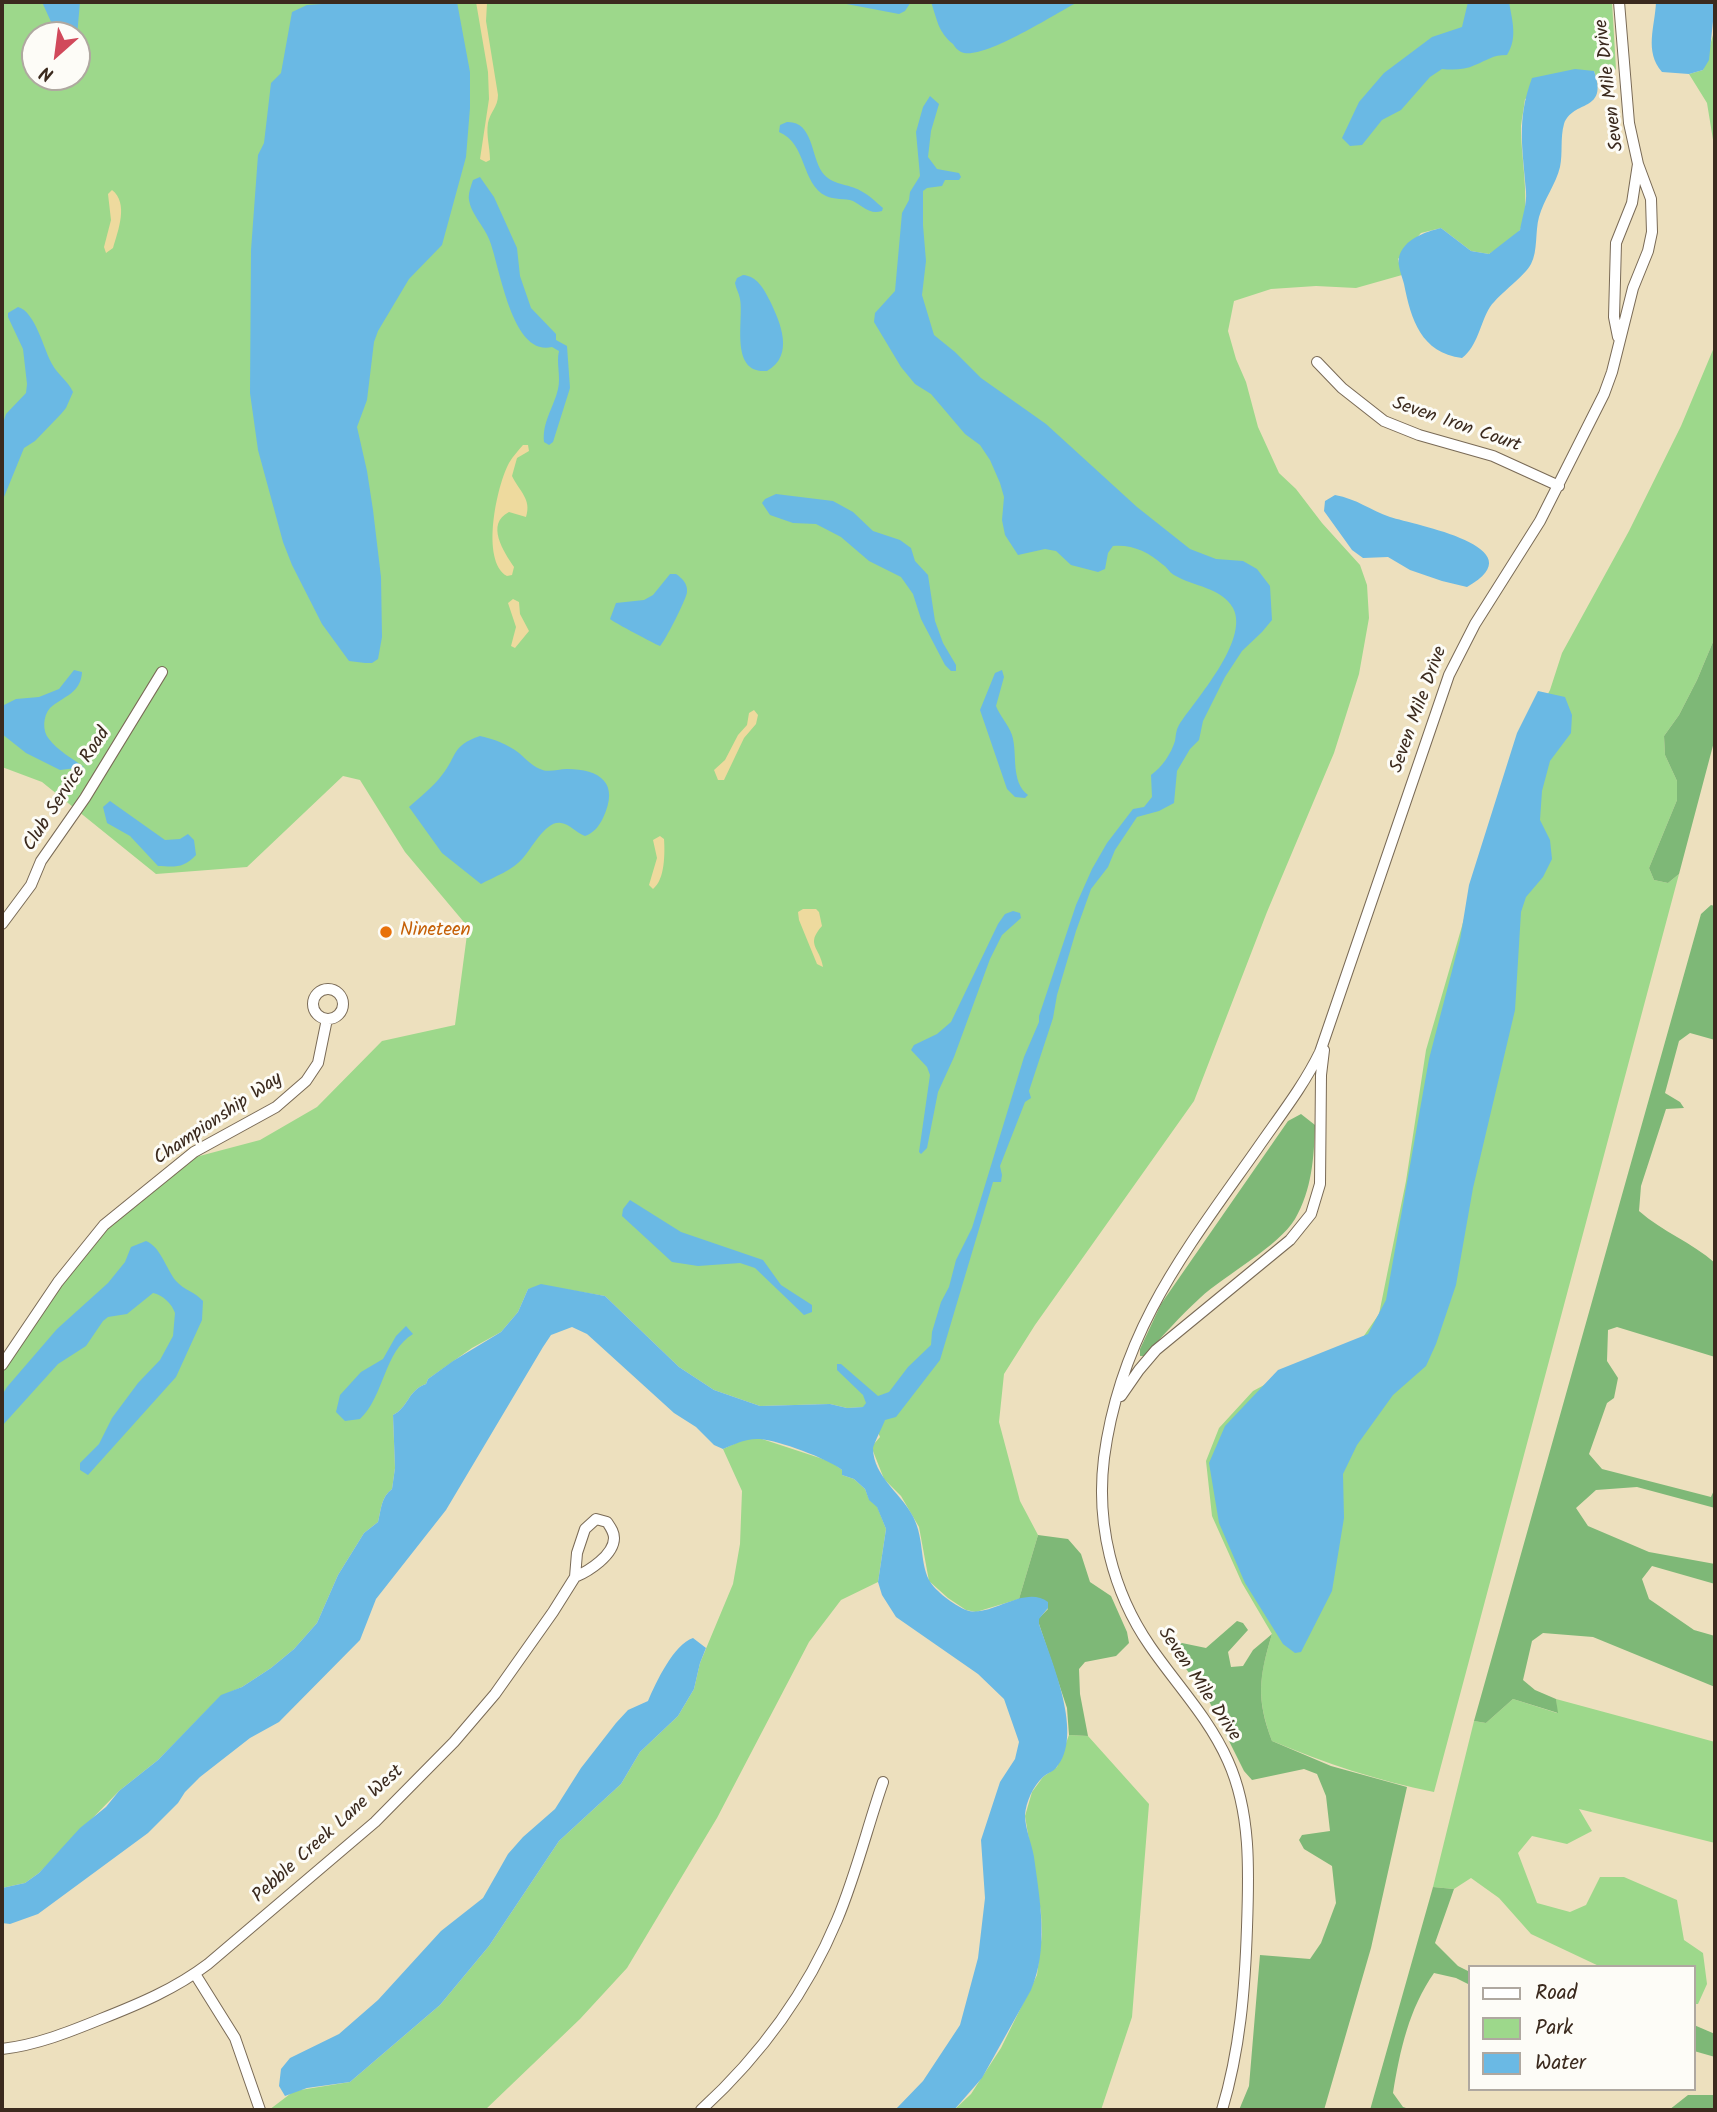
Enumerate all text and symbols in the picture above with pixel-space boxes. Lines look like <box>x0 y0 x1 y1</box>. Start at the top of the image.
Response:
street label: Seven Mile Drive <box>1592 18 1630 152</box>
north arrow <box>21 21 91 91</box>
text: N <box>35 57 59 89</box>
street label: Seven Iron Court <box>1389 393 1523 459</box>
street label: Seven Mile Drive <box>1387 644 1453 776</box>
street label: Club Service Road <box>20 724 116 856</box>
place label: Nineteen <box>400 921 471 943</box>
marker: Nineteen <box>378 924 394 940</box>
street label: Championship Way <box>150 1069 288 1171</box>
street label: Seven Mile Drive <box>1151 1624 1245 1746</box>
street label: Pebble Creek Lane West <box>249 1761 409 1909</box>
legend <box>1468 1965 1696 2091</box>
text: Road <box>1535 1977 1577 2010</box>
text: Park <box>1535 2012 1573 2045</box>
text: Water <box>1535 2047 1586 2080</box>

